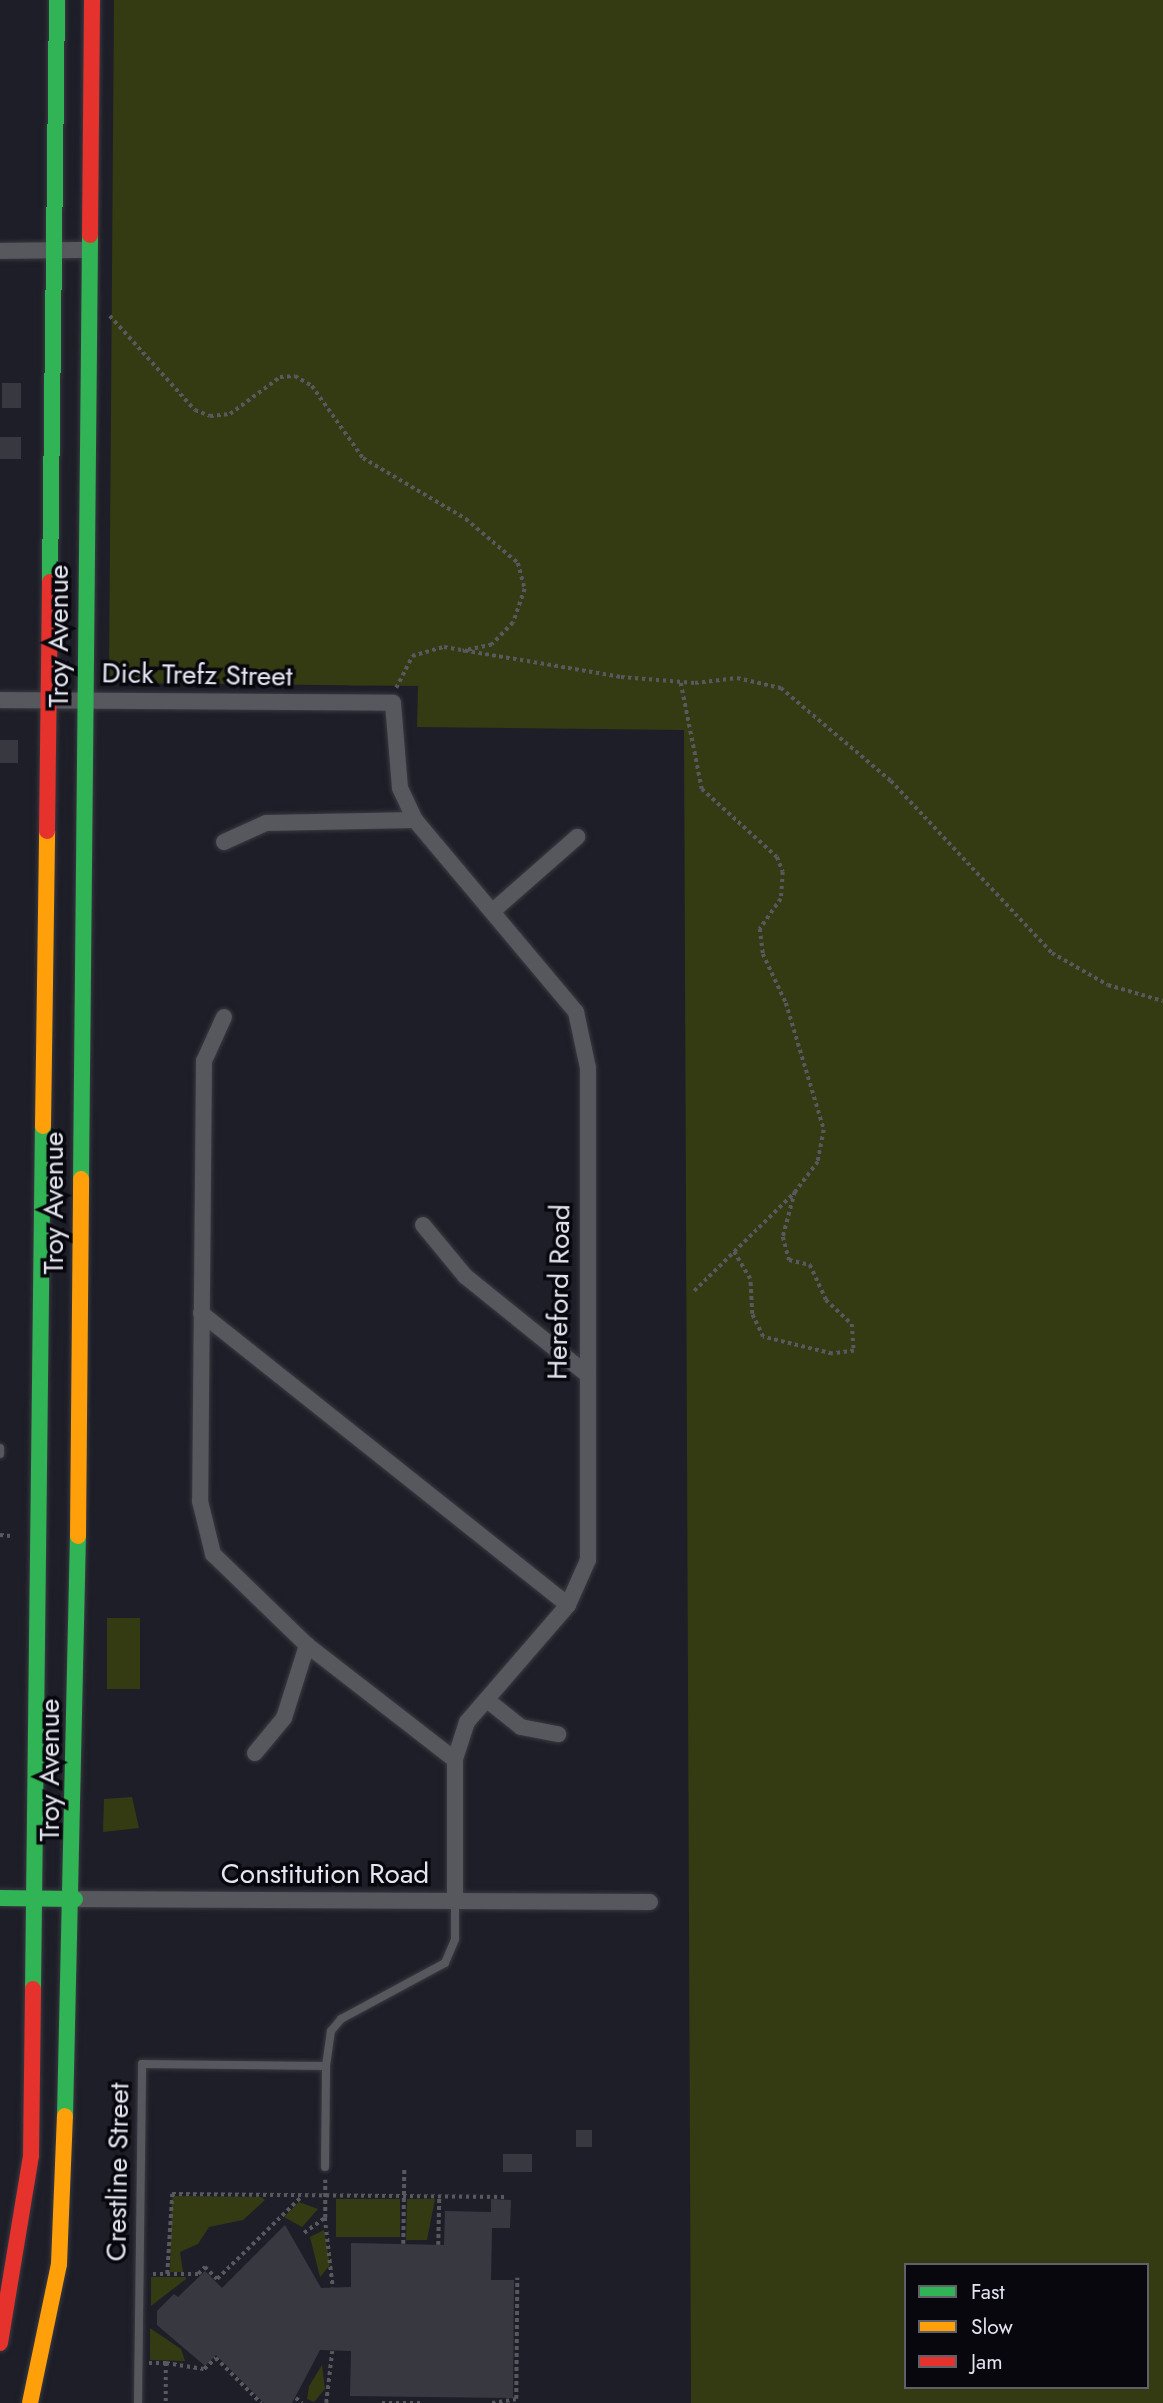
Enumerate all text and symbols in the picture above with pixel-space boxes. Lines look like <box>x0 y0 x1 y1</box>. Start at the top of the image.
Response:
street label: Troy Avenue <box>42 565 76 707</box>
street label: Dick Trefz Street <box>101 657 293 693</box>
street label: Troy Avenue <box>37 1132 71 1274</box>
street label: Hereford Road <box>541 1204 577 1380</box>
street label: Troy Avenue <box>33 1699 67 1841</box>
street label: Constitution Road <box>221 1857 429 1891</box>
street label: Crestline Street <box>100 2082 136 2262</box>
legend <box>904 2263 1149 2389</box>
text: Fast <box>971 2277 1004 2307</box>
text: Slow <box>971 2312 1013 2342</box>
text: Jam <box>971 2347 1003 2377</box>

